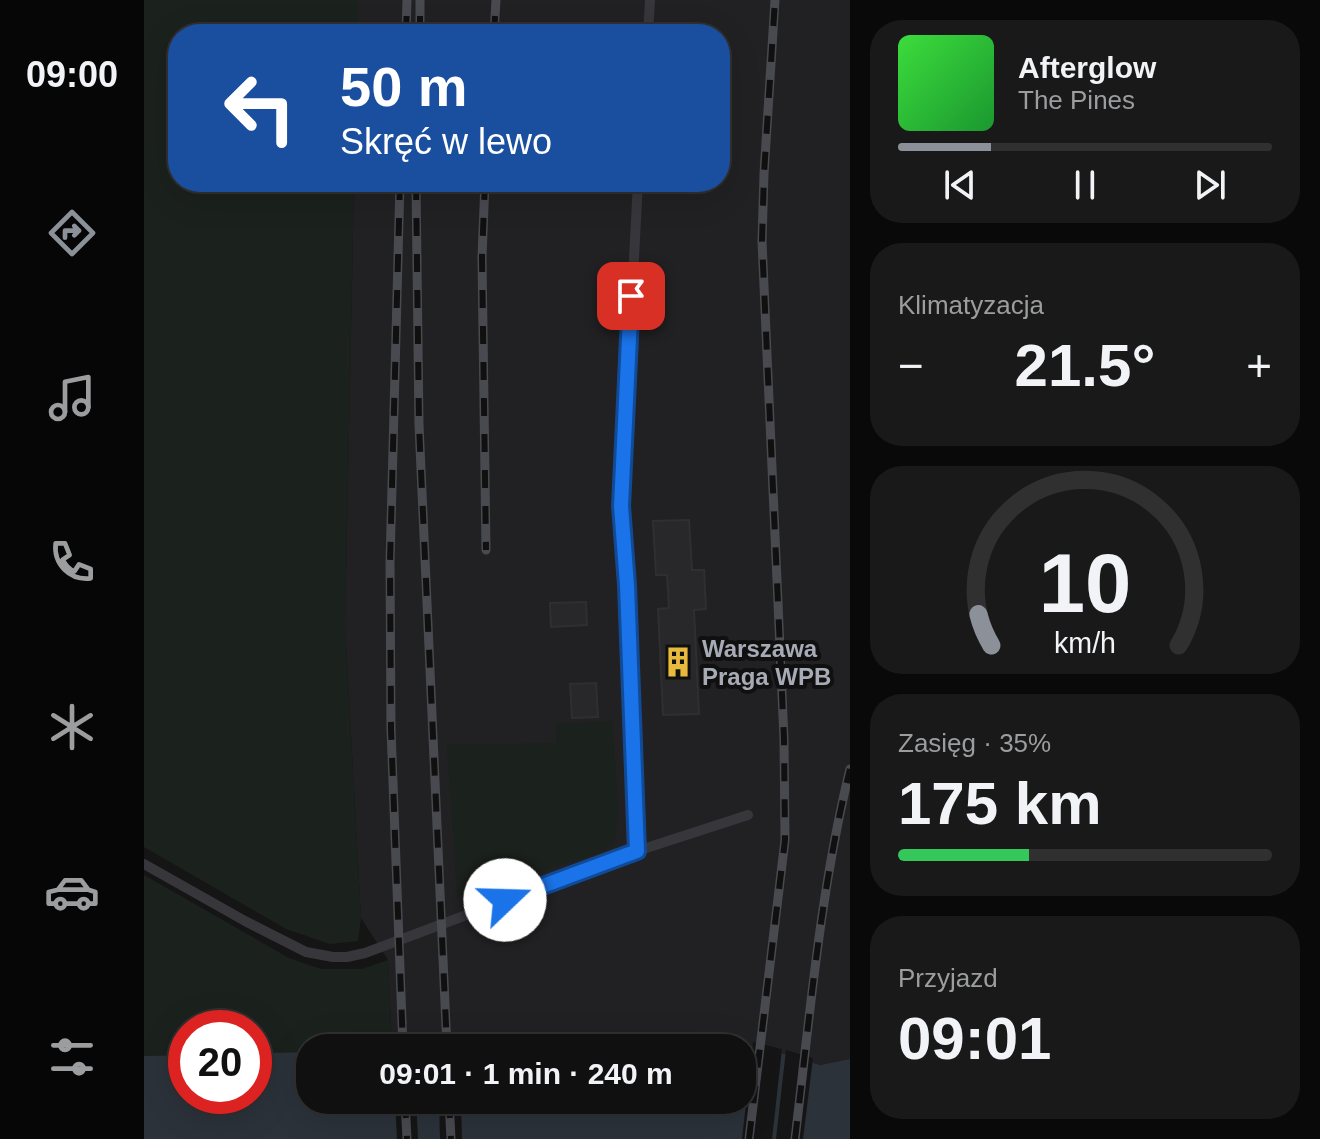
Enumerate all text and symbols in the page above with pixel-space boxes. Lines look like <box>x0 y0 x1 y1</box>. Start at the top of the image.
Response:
text: Afterglow <box>1018 51 1156 84</box>
text: 09:00 <box>26 54 118 95</box>
text: 50 m <box>340 55 468 118</box>
icon: left <box>208 56 312 160</box>
text: The Pines <box>1018 85 1135 115</box>
text: Skręć w lewo <box>340 121 552 162</box>
icon: previous <box>938 163 982 207</box>
icon: pause <box>1063 163 1107 207</box>
icon: next <box>1188 163 1232 207</box>
icon: directions <box>44 205 100 261</box>
pin <box>597 262 665 330</box>
icon: arrive <box>609 274 653 318</box>
text: Klimatyzacja <box>898 290 1044 320</box>
text: 21.5° <box>1015 332 1155 399</box>
text: − <box>898 341 924 390</box>
text: + <box>1246 341 1272 390</box>
icon: music <box>44 370 100 426</box>
icon: phone <box>44 534 100 590</box>
text: 10 <box>1039 536 1131 629</box>
text: km/h <box>1054 627 1116 659</box>
place label: Warszawa Praga WPB <box>702 635 831 690</box>
building icon: Warszawa Praga WPB <box>661 645 695 679</box>
icon: climate <box>44 699 100 755</box>
text: Zasięg · 35% <box>898 728 1051 758</box>
text: 175 km <box>898 770 1102 837</box>
position arrow <box>463 858 547 942</box>
icon: car <box>44 864 100 920</box>
text: Przyjazd <box>898 963 998 993</box>
text: 09:01 <box>898 1005 1051 1072</box>
speed limit sign: 20 <box>168 1010 272 1114</box>
icon: filters <box>44 1029 100 1085</box>
text: 09:01 · 1 min · 240 m <box>379 1057 673 1090</box>

